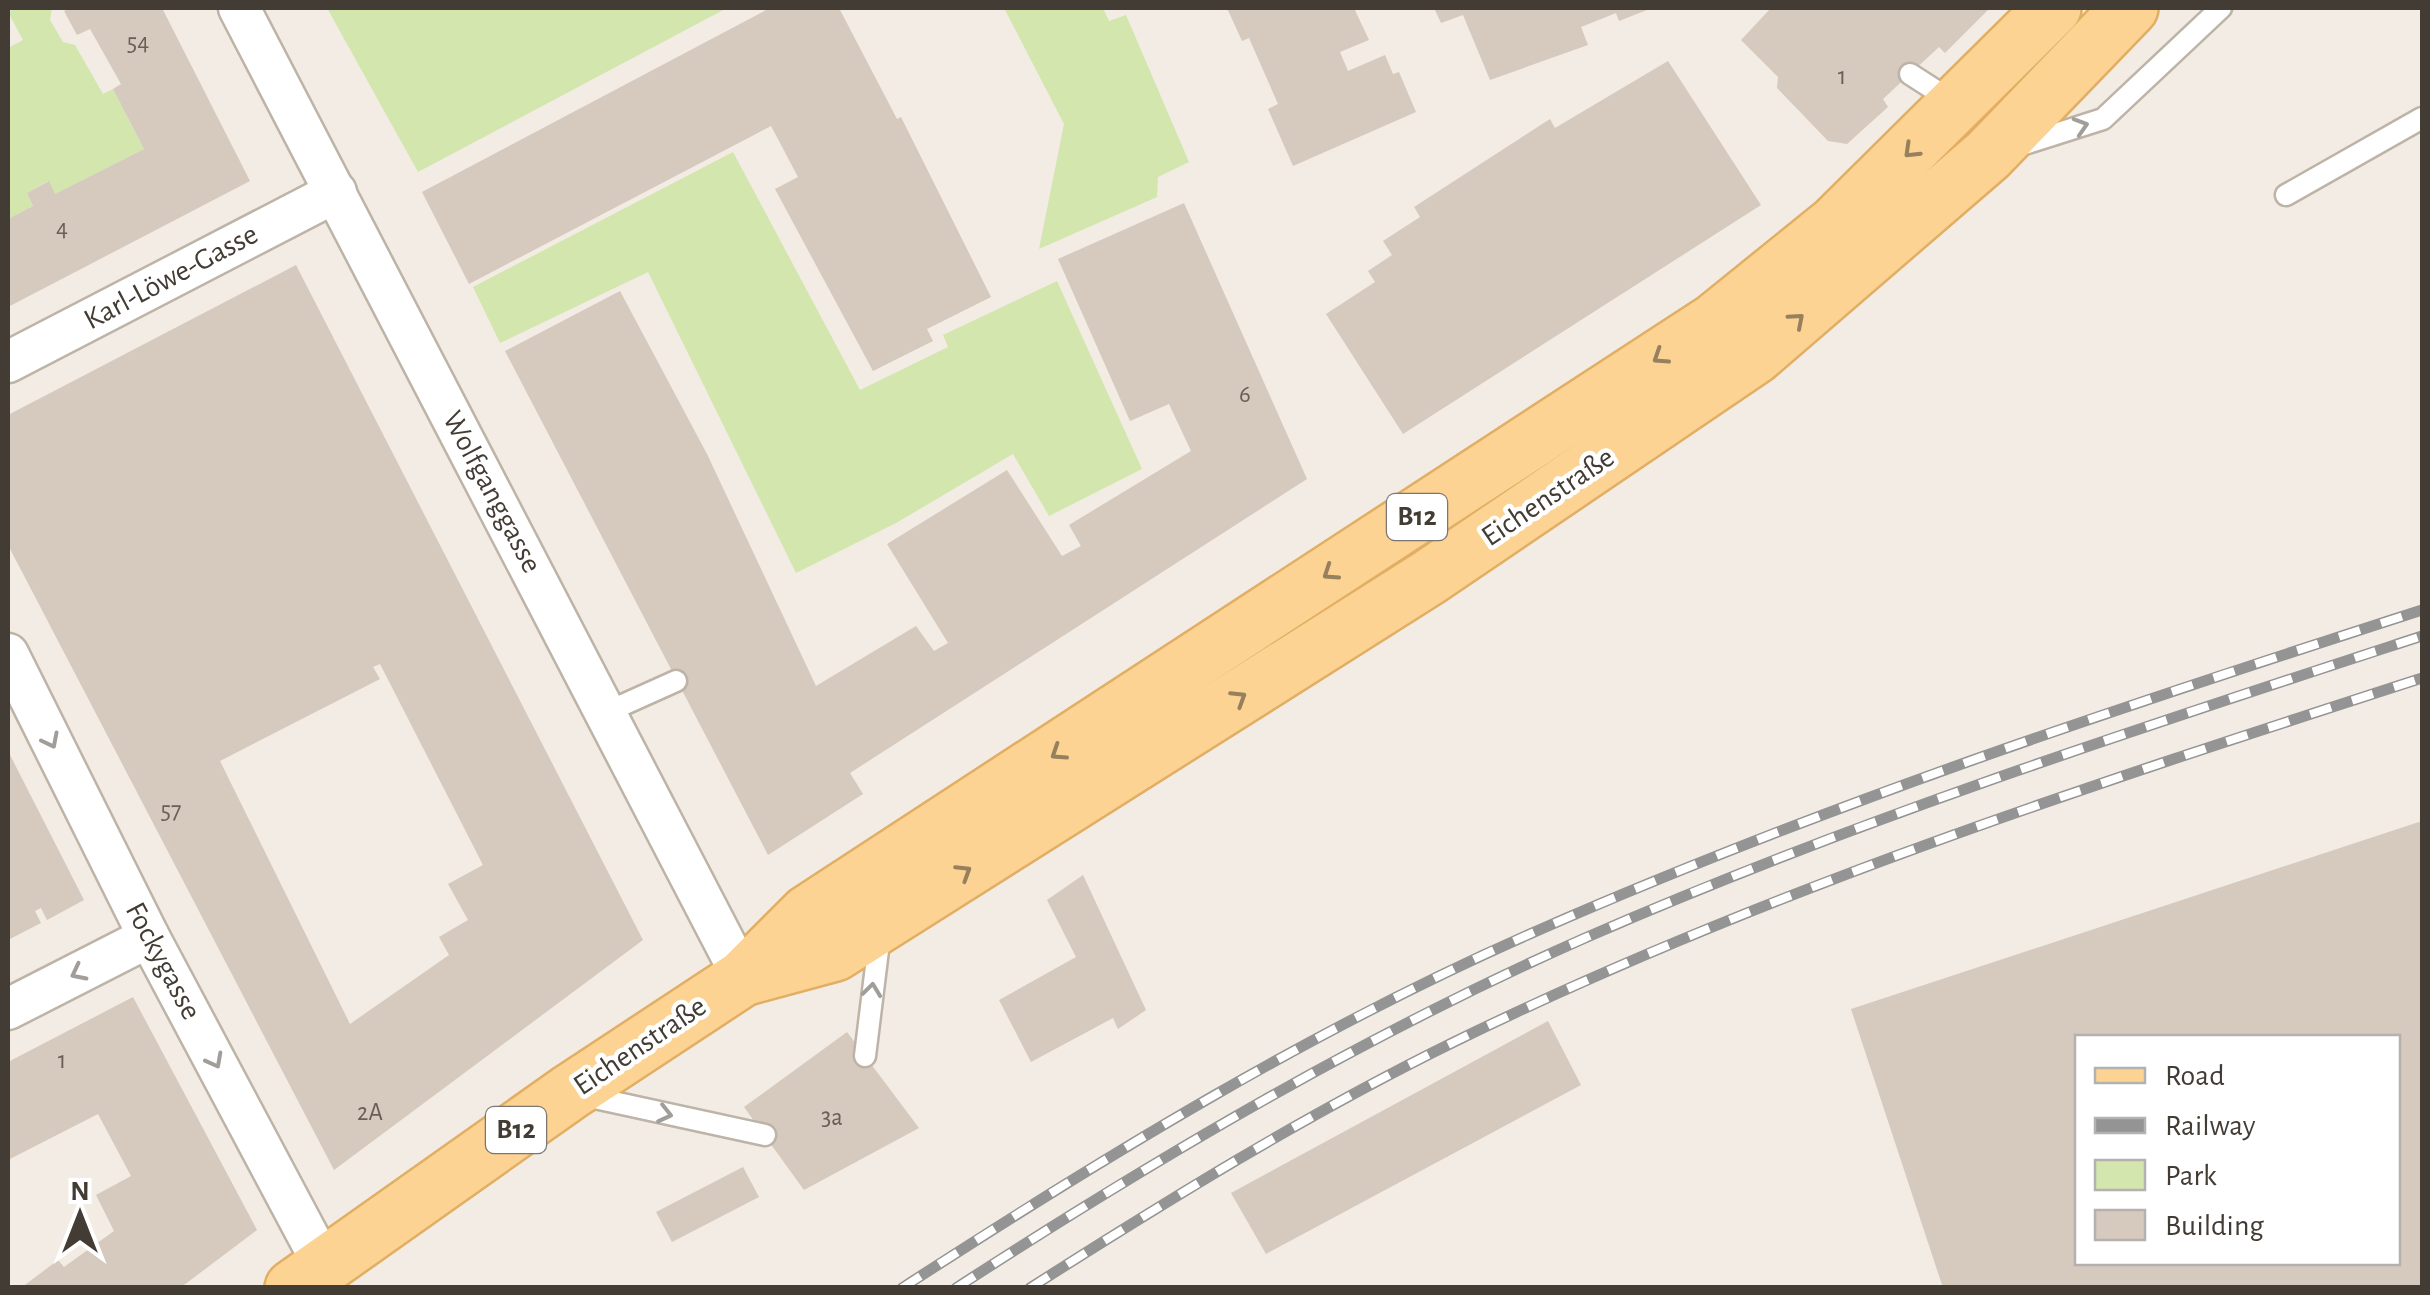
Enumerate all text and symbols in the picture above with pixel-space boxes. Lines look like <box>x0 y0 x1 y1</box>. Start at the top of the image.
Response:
house number: 54 <box>127 30 149 55</box>
house number: 1 <box>1838 64 1846 89</box>
one-way arrow <box>2072 117 2089 138</box>
one-way arrow <box>1904 139 1922 157</box>
house number: 4 <box>56 216 68 241</box>
street label: Karl-Löwe-Gasse <box>79 219 263 335</box>
one-way arrow <box>1785 314 1804 332</box>
one-way arrow <box>1653 345 1671 364</box>
house number: 6 <box>1239 382 1251 407</box>
street label: Wolfganggasse <box>437 406 547 578</box>
street label: Eichenstraße <box>1476 442 1620 552</box>
road number: B12 <box>1387 494 1447 540</box>
one-way arrow <box>1322 561 1340 580</box>
one-way arrow <box>1228 692 1246 711</box>
one-way arrow <box>39 731 59 749</box>
one-way arrow <box>1051 740 1069 759</box>
house number: 57 <box>161 798 181 823</box>
one-way arrow <box>953 865 971 884</box>
street label: Fockygasse <box>120 897 206 1025</box>
one-way arrow <box>71 961 89 980</box>
one-way arrow <box>861 981 882 997</box>
street label: Eichenstraße <box>568 991 712 1101</box>
legend <box>2075 1035 2400 1265</box>
house number: 1 <box>58 1048 66 1073</box>
one-way arrow <box>203 1051 222 1069</box>
text: Road <box>2165 1061 2225 1091</box>
house number: 2A <box>357 1100 383 1125</box>
one-way arrow <box>656 1102 673 1123</box>
house number: 3a <box>821 1105 843 1130</box>
road number: B12 <box>486 1107 546 1153</box>
text: Railway <box>2165 1111 2256 1141</box>
text: Park <box>2165 1161 2217 1191</box>
north arrow <box>30 1165 130 1265</box>
text: N <box>70 1178 90 1206</box>
text: Building <box>2165 1211 2264 1241</box>

